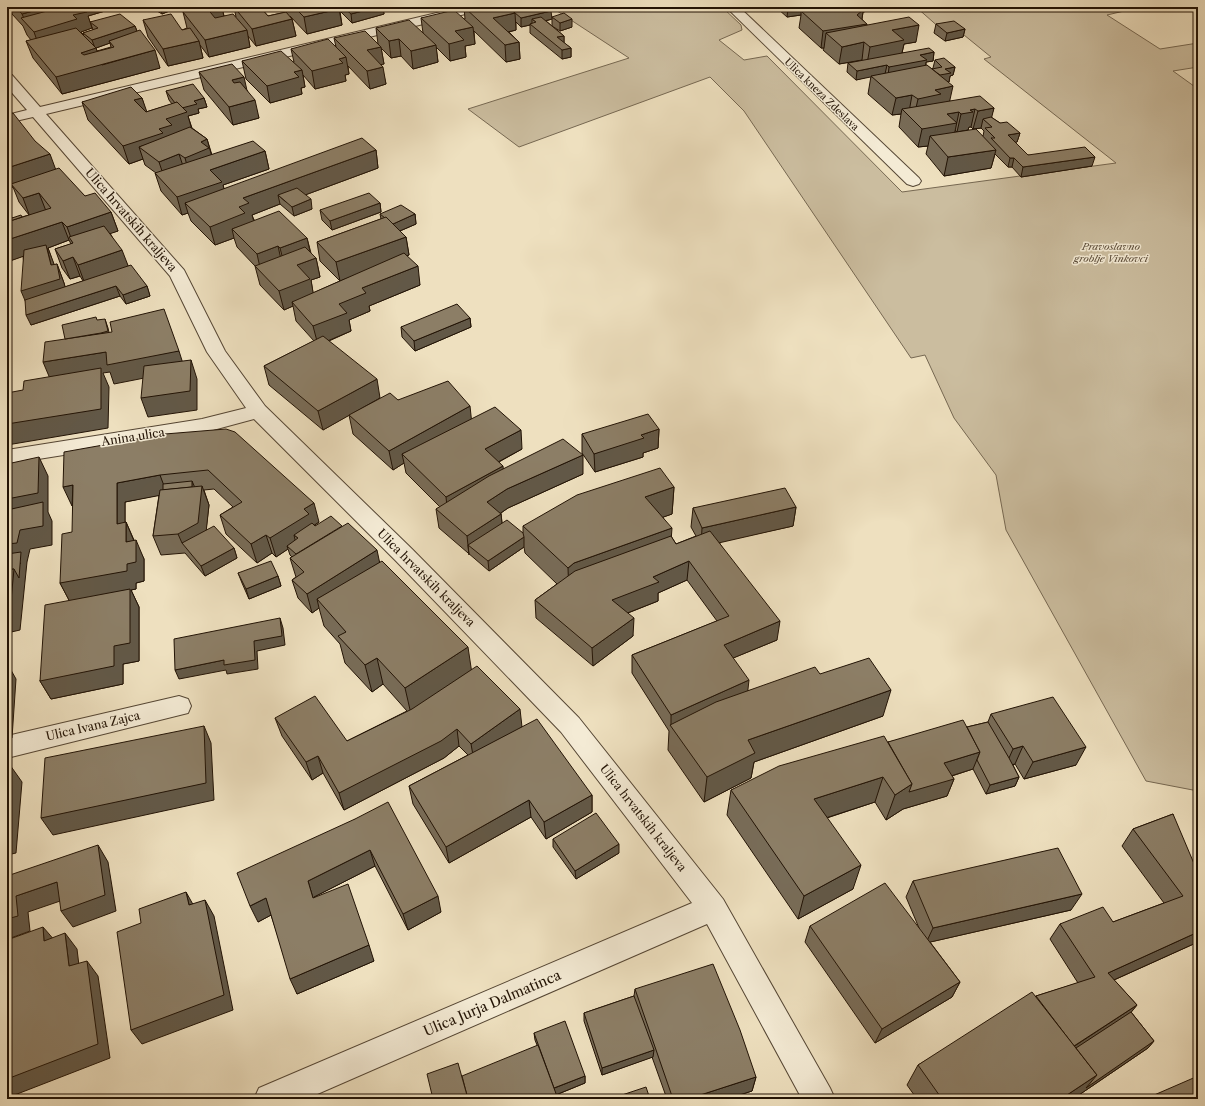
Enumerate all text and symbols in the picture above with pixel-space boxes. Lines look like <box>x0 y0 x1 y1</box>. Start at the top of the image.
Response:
street label: Ulica kneza Zdeslava <box>782 55 862 134</box>
street label: Ulica hrvatskih kraljeva <box>82 165 181 275</box>
park label: Pravoslavno groblje Vinkovci <box>1072 240 1149 265</box>
street label: Anina ulica <box>99 424 166 449</box>
street label: Ulica hrvatskih kraljeva <box>374 526 479 630</box>
street label: Ulica Ivana Zajca <box>44 707 142 744</box>
street label: Ulica hrvatskih kraljeva <box>597 761 690 875</box>
street label: Ulica Jurja Dalmatinca <box>420 966 564 1040</box>

